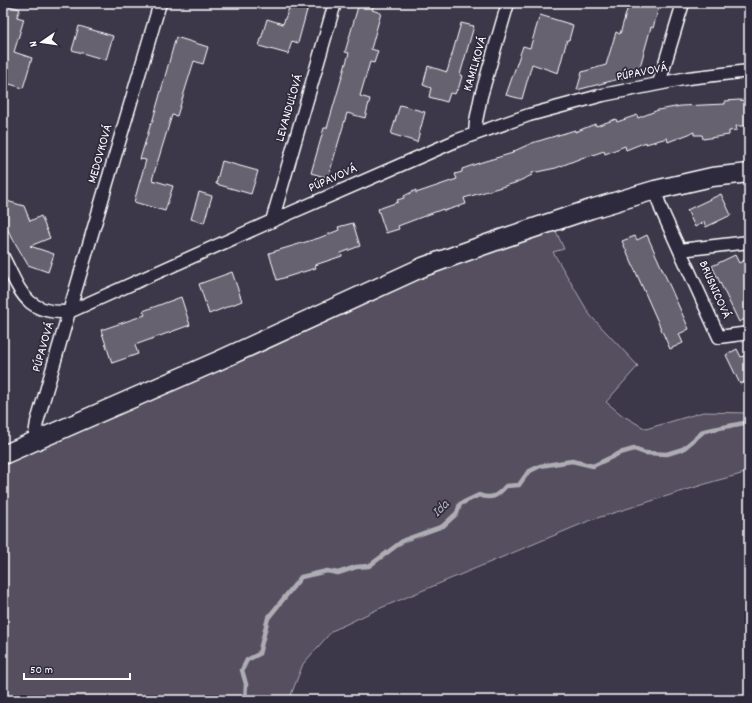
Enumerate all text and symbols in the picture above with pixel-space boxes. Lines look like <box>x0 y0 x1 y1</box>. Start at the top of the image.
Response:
north arrow <box>22 22 62 62</box>
street label: KAMILKOVÁ <box>459 34 493 94</box>
text: N <box>26 39 43 48</box>
street label: PÚPAVOVÁ <box>615 59 669 87</box>
street label: LEVANDUĽOVÁ <box>271 72 309 144</box>
street label: MEDOVKOVÁ <box>84 122 119 186</box>
street label: PÚPAVOVÁ <box>306 160 361 198</box>
street label: BRUSNICOVÁ <box>693 258 735 322</box>
street label: PÚPAVOVÁ <box>28 319 60 374</box>
water label: Ida <box>428 495 455 522</box>
scale bar <box>24 655 130 681</box>
text: 50 m <box>30 662 53 679</box>

